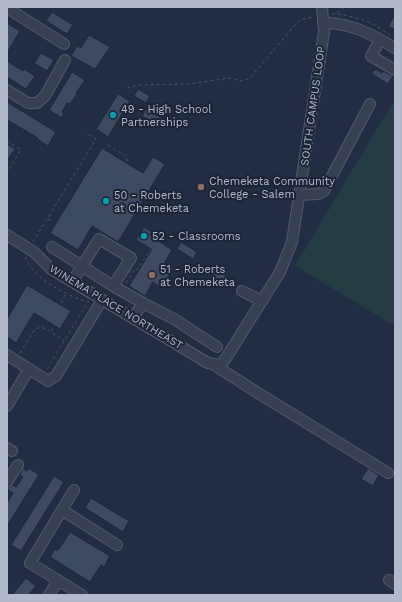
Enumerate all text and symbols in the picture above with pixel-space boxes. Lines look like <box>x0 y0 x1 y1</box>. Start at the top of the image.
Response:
street label: SOUTH CAMPUS LOOP <box>298 45 328 167</box>
place label: 49 - High School Partnerships <box>121 103 212 129</box>
marker: 49 - High School Partnerships <box>108 110 118 120</box>
place label: Chemeketa Community College - Salem <box>209 175 335 201</box>
marker: Chemeketa Community College - Salem <box>196 182 206 192</box>
place label: 50 - Roberts at Chemeketa <box>114 189 189 215</box>
marker: 50 - Roberts at Chemeketa <box>101 196 111 206</box>
place label: 52 - Classrooms <box>152 230 241 243</box>
marker: 52 - Classrooms <box>139 231 149 241</box>
street label: WINEMA PLACE NORTHEAST <box>47 262 185 352</box>
place label: 51 - Roberts at Chemeketa <box>160 263 235 289</box>
marker: 51 - Roberts at Chemeketa <box>147 270 157 280</box>

